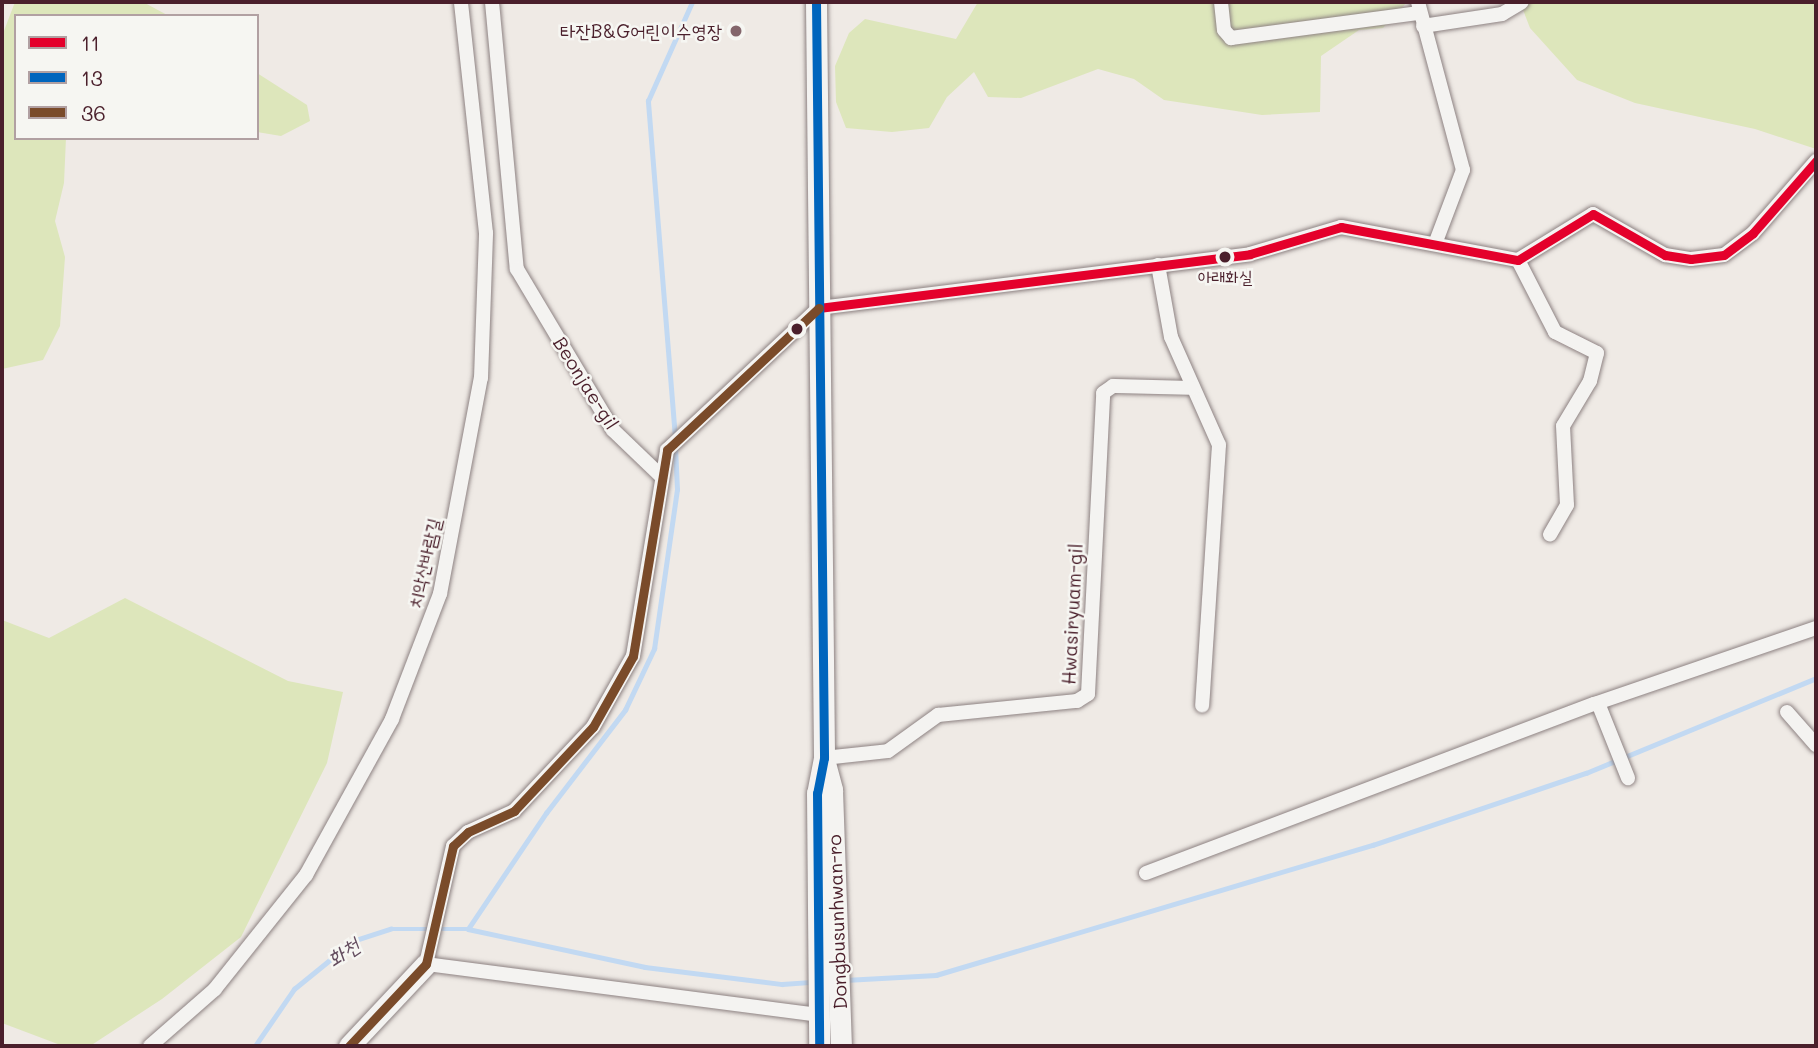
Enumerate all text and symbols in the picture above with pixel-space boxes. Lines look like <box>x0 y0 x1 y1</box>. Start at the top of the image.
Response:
legend <box>14 14 259 140</box>
place label: 타잔B&G어린이수영장 <box>560 20 722 42</box>
marker: 타잔B&G어린이수영장 <box>728 23 744 39</box>
text: 11 <box>81 29 100 56</box>
text: 13 <box>81 64 103 91</box>
text: 36 <box>81 99 106 126</box>
marker: 아래화실 <box>1218 250 1232 264</box>
place label: 아래화실 <box>1198 267 1252 287</box>
unlabelled marker <box>790 322 804 336</box>
street label: Beonjae-gil <box>549 332 623 434</box>
street label: 치악산바람길 <box>403 516 445 610</box>
street label: Hwasiryuam-gil <box>1057 543 1087 685</box>
street label: Dongbusunhwan-ro <box>823 834 851 1010</box>
water label: 화천 <box>322 932 364 972</box>

